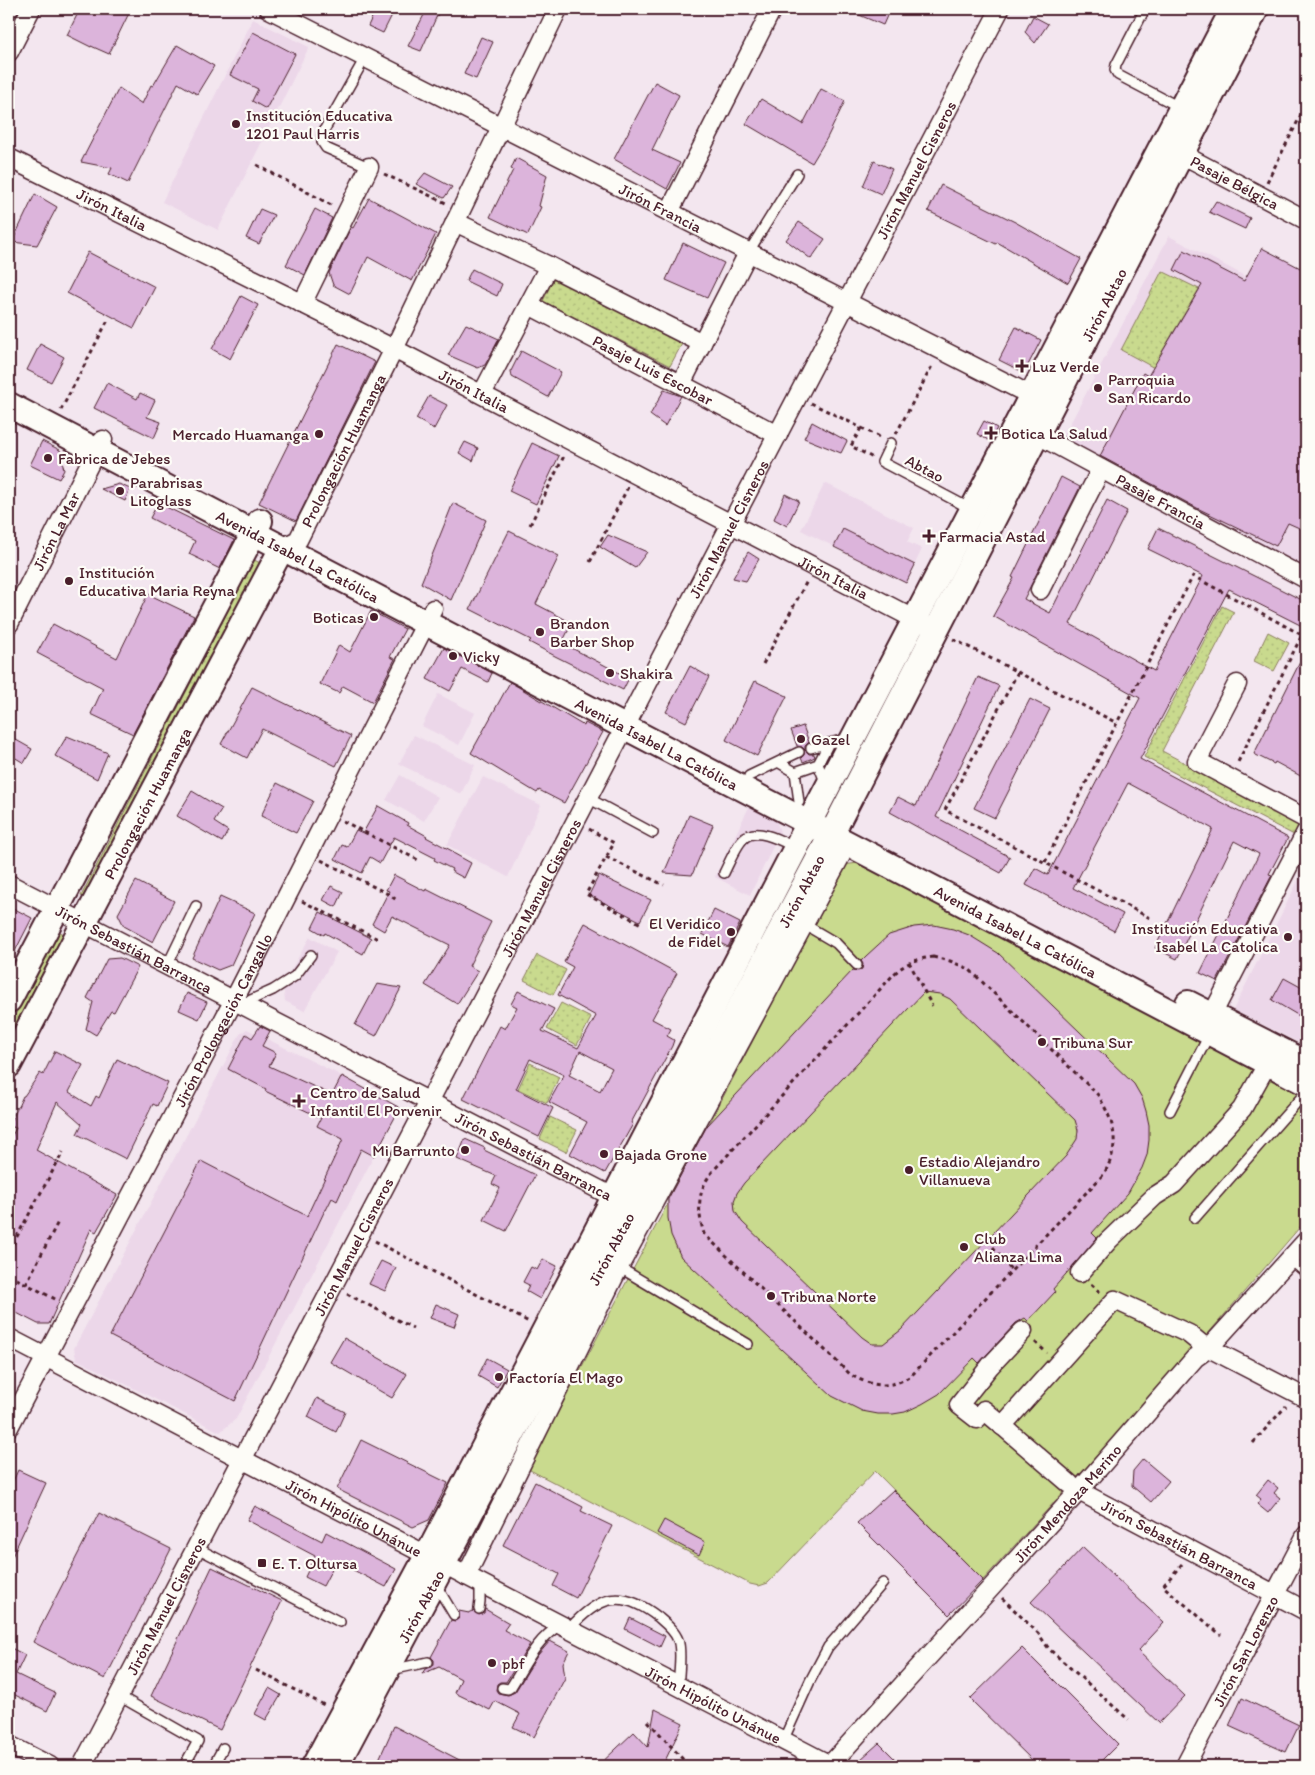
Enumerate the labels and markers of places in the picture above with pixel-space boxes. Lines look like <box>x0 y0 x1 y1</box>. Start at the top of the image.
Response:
place label: Institución Educativa 1201 Paul Harris <box>246 106 393 143</box>
marker: Institución Educativa 1201 Paul Harris <box>230 118 242 130</box>
place label: Luz Verde <box>1032 357 1100 376</box>
marker: Luz Verde <box>1016 360 1028 372</box>
place label: Parroquia San Ricardo <box>1108 370 1191 407</box>
marker: Parroquia San Ricardo <box>1092 382 1104 394</box>
place label: Botica La Salud <box>1001 424 1108 443</box>
place label: Mercado Huamanga <box>172 425 310 444</box>
marker: Botica La Salud <box>985 427 997 439</box>
marker: Mercado Huamanga <box>313 428 325 440</box>
place label: Fabrica de Jebes <box>58 449 171 468</box>
marker: Fabrica de Jebes <box>42 452 54 464</box>
place label: Parabrisas Litoglass <box>130 473 203 510</box>
marker: Parabrisas Litoglass <box>114 485 126 497</box>
place label: Farmacia Astad <box>939 527 1046 546</box>
marker: Farmacia Astad <box>923 530 935 542</box>
place label: Institución Educativa Maria Reyna <box>79 563 236 600</box>
marker: Institución Educativa Maria Reyna <box>63 575 75 587</box>
place label: Boticas <box>313 608 364 627</box>
marker: Boticas <box>368 611 380 623</box>
place label: Brandon Barber Shop <box>550 614 635 651</box>
marker: Brandon Barber Shop <box>534 626 546 638</box>
place label: Vicky <box>463 647 500 666</box>
marker: Vicky <box>447 650 459 662</box>
place label: Shakira <box>620 664 674 683</box>
marker: Shakira <box>604 667 616 679</box>
place label: Gazel <box>811 730 850 749</box>
marker: Gazel <box>795 733 807 745</box>
place label: El Veridico de Fidel <box>649 914 721 951</box>
place label: Institución Educativa Isabel La Catolica <box>1131 919 1279 956</box>
marker: El Veridico de Fidel <box>725 926 737 938</box>
marker: Institución Educativa Isabel La Catolica <box>1282 931 1294 943</box>
place label: Tribuna Sur <box>1052 1033 1133 1052</box>
marker: Tribuna Sur <box>1036 1036 1048 1048</box>
place label: Centro de Salud Infantil El Porvenir <box>310 1083 442 1120</box>
marker: Centro de Salud Infantil El Porvenir <box>292 1094 306 1108</box>
place label: Mi Barrunto <box>372 1141 455 1160</box>
marker: Mi Barrunto <box>459 1144 471 1156</box>
place label: Bajada Grone <box>614 1145 707 1164</box>
marker: Bajada Grone <box>598 1148 610 1160</box>
place label: Estadio Alejandro Villanueva <box>919 1152 1040 1189</box>
marker: Estadio Alejandro Villanueva <box>903 1164 915 1176</box>
place label: Club Alianza Lima <box>974 1229 1062 1266</box>
marker: Club Alianza Lima <box>958 1241 970 1253</box>
place label: Tribuna Norte <box>781 1287 876 1306</box>
marker: Tribuna Norte <box>765 1290 777 1302</box>
place label: Factoría El Mago <box>509 1368 623 1387</box>
marker: Factoría El Mago <box>493 1371 505 1383</box>
place label: E. T. Oltursa <box>272 1554 357 1573</box>
marker: E. T. Oltursa <box>256 1557 268 1569</box>
place label: pbf <box>502 1654 526 1673</box>
marker: pbf <box>486 1657 498 1669</box>

